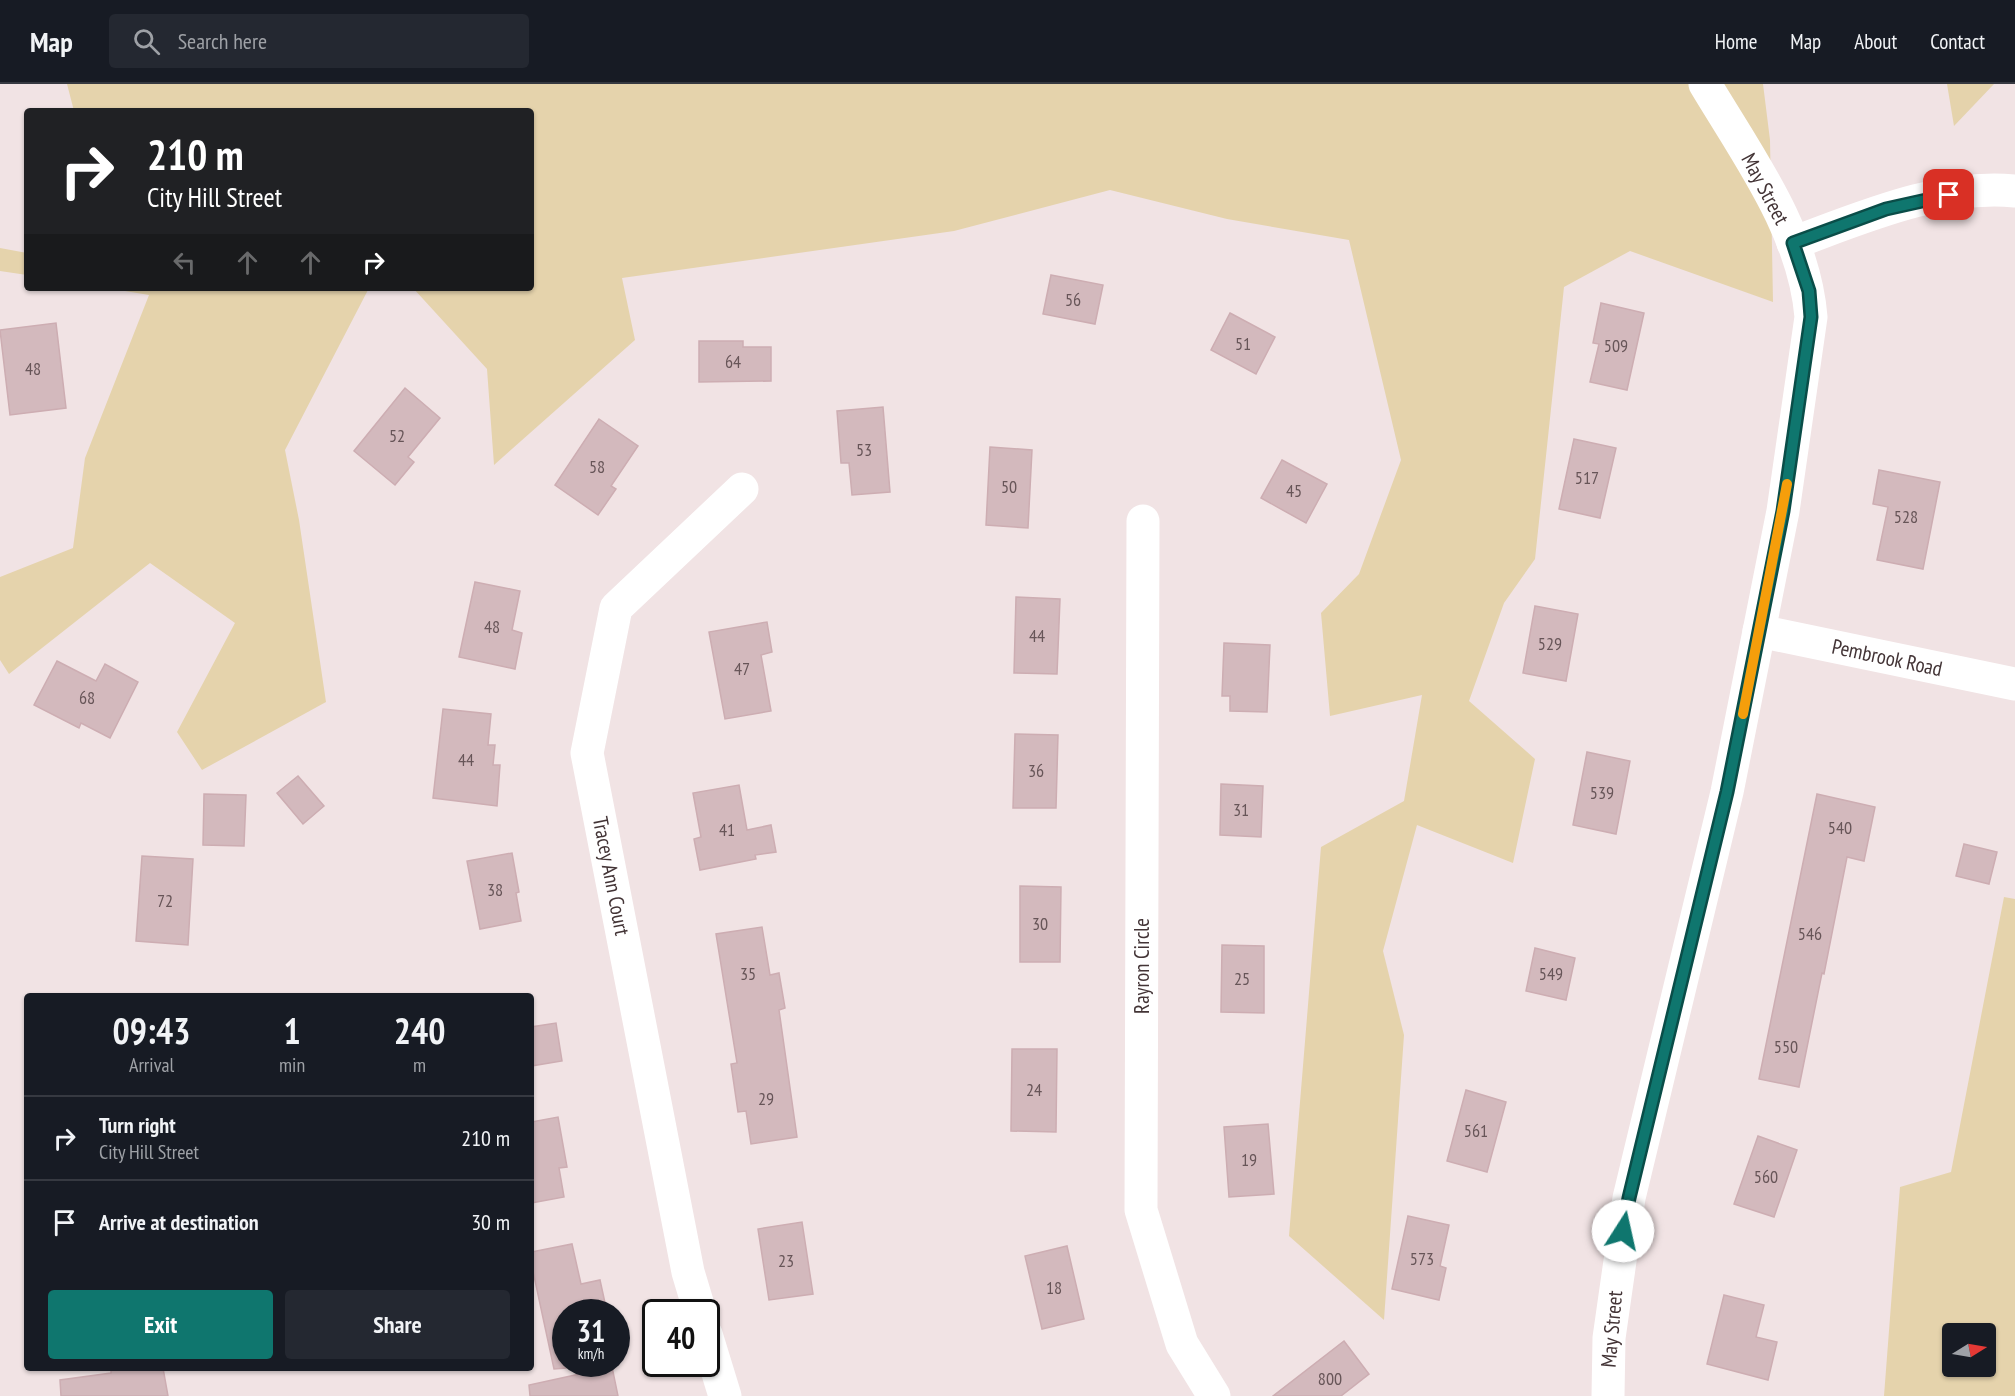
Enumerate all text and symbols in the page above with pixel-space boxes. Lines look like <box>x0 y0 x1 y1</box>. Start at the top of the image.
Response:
search box <box>109 14 529 68</box>
text: Map <box>30 23 73 60</box>
icon: search <box>130 25 163 58</box>
text: Search here <box>178 27 267 55</box>
text: Home <box>1715 28 1757 55</box>
text: Map <box>1790 28 1821 55</box>
text: About <box>1854 28 1897 55</box>
text: Contact <box>1930 28 1985 55</box>
text: 210 m <box>147 127 244 182</box>
icon: right <box>48 132 126 210</box>
street label: May Street <box>1735 148 1796 229</box>
pin <box>1923 169 1974 220</box>
icon: arrive <box>1932 178 1965 211</box>
text: City Hill Street <box>147 180 282 214</box>
icon: left <box>168 246 201 279</box>
icon: ahead <box>231 246 264 279</box>
icon: ahead <box>294 246 327 279</box>
icon: right <box>357 246 390 279</box>
house number: 56 <box>1065 288 1081 311</box>
house number: 51 <box>1235 332 1251 355</box>
house number: 509 <box>1604 334 1628 357</box>
house number: 64 <box>725 350 741 373</box>
house number: 48 <box>25 357 41 380</box>
house number: 52 <box>389 424 405 447</box>
house number: 53 <box>856 438 872 461</box>
house number: 58 <box>589 455 605 478</box>
house number: 517 <box>1575 466 1599 489</box>
house number: 50 <box>1001 475 1017 498</box>
house number: 45 <box>1286 479 1302 502</box>
house number: 528 <box>1894 505 1918 528</box>
house number: 48 <box>484 615 500 638</box>
house number: 44 <box>1029 624 1045 647</box>
house number: 529 <box>1538 632 1562 655</box>
street label: Pembrook Road <box>1829 633 1945 682</box>
house number: 47 <box>734 657 750 680</box>
house number: 68 <box>79 686 95 709</box>
house number: 44 <box>458 748 474 771</box>
house number: 36 <box>1028 759 1044 782</box>
house number: 539 <box>1590 781 1614 804</box>
house number: 31 <box>1233 798 1249 821</box>
street label: Tracey Ann Court <box>587 814 636 938</box>
house number: 540 <box>1828 816 1852 839</box>
house number: 41 <box>719 818 735 841</box>
house number: 38 <box>487 878 503 901</box>
house number: 72 <box>157 889 173 912</box>
house number: 30 <box>1032 912 1048 935</box>
street label: Rayron Circle <box>1128 918 1155 1014</box>
house number: 546 <box>1798 922 1822 945</box>
house number: 35 <box>740 962 756 985</box>
house number: 549 <box>1539 962 1563 985</box>
house number: 25 <box>1234 967 1250 990</box>
text: 09:43 <box>113 1007 190 1054</box>
text: 1 <box>283 1007 301 1054</box>
text: 240 <box>394 1007 445 1054</box>
house number: 550 <box>1774 1035 1798 1058</box>
text: Arrival <box>129 1052 174 1078</box>
text: min <box>279 1052 305 1078</box>
text: m <box>413 1052 426 1078</box>
house number: 24 <box>1026 1078 1042 1101</box>
house number: 29 <box>758 1087 774 1110</box>
text: Turn right <box>99 1111 176 1139</box>
house number: 561 <box>1464 1119 1488 1142</box>
icon: right <box>48 1122 81 1155</box>
text: 210 m <box>461 1124 510 1152</box>
text: City Hill Street <box>99 1139 199 1165</box>
house number: 19 <box>1241 1148 1257 1171</box>
house number: 560 <box>1754 1165 1778 1188</box>
position arrow <box>1591 1199 1655 1263</box>
icon: arrive <box>48 1206 81 1239</box>
text: Arrive at destination <box>99 1208 259 1236</box>
text: 30 m <box>471 1208 510 1236</box>
house number: 573 <box>1410 1247 1434 1270</box>
house number: 23 <box>778 1249 794 1272</box>
house number: 18 <box>1046 1276 1062 1299</box>
street label: May Street <box>1595 1289 1628 1368</box>
button: Exit <box>48 1290 273 1359</box>
button: Share <box>285 1290 510 1359</box>
speed limit sign: 40 <box>642 1299 720 1377</box>
text: 31 <box>577 1311 605 1350</box>
north arrow <box>1942 1323 1996 1377</box>
map controls <box>1942 1323 1996 1377</box>
text: km/h <box>578 1344 604 1363</box>
house number: 800 <box>1318 1367 1342 1390</box>

